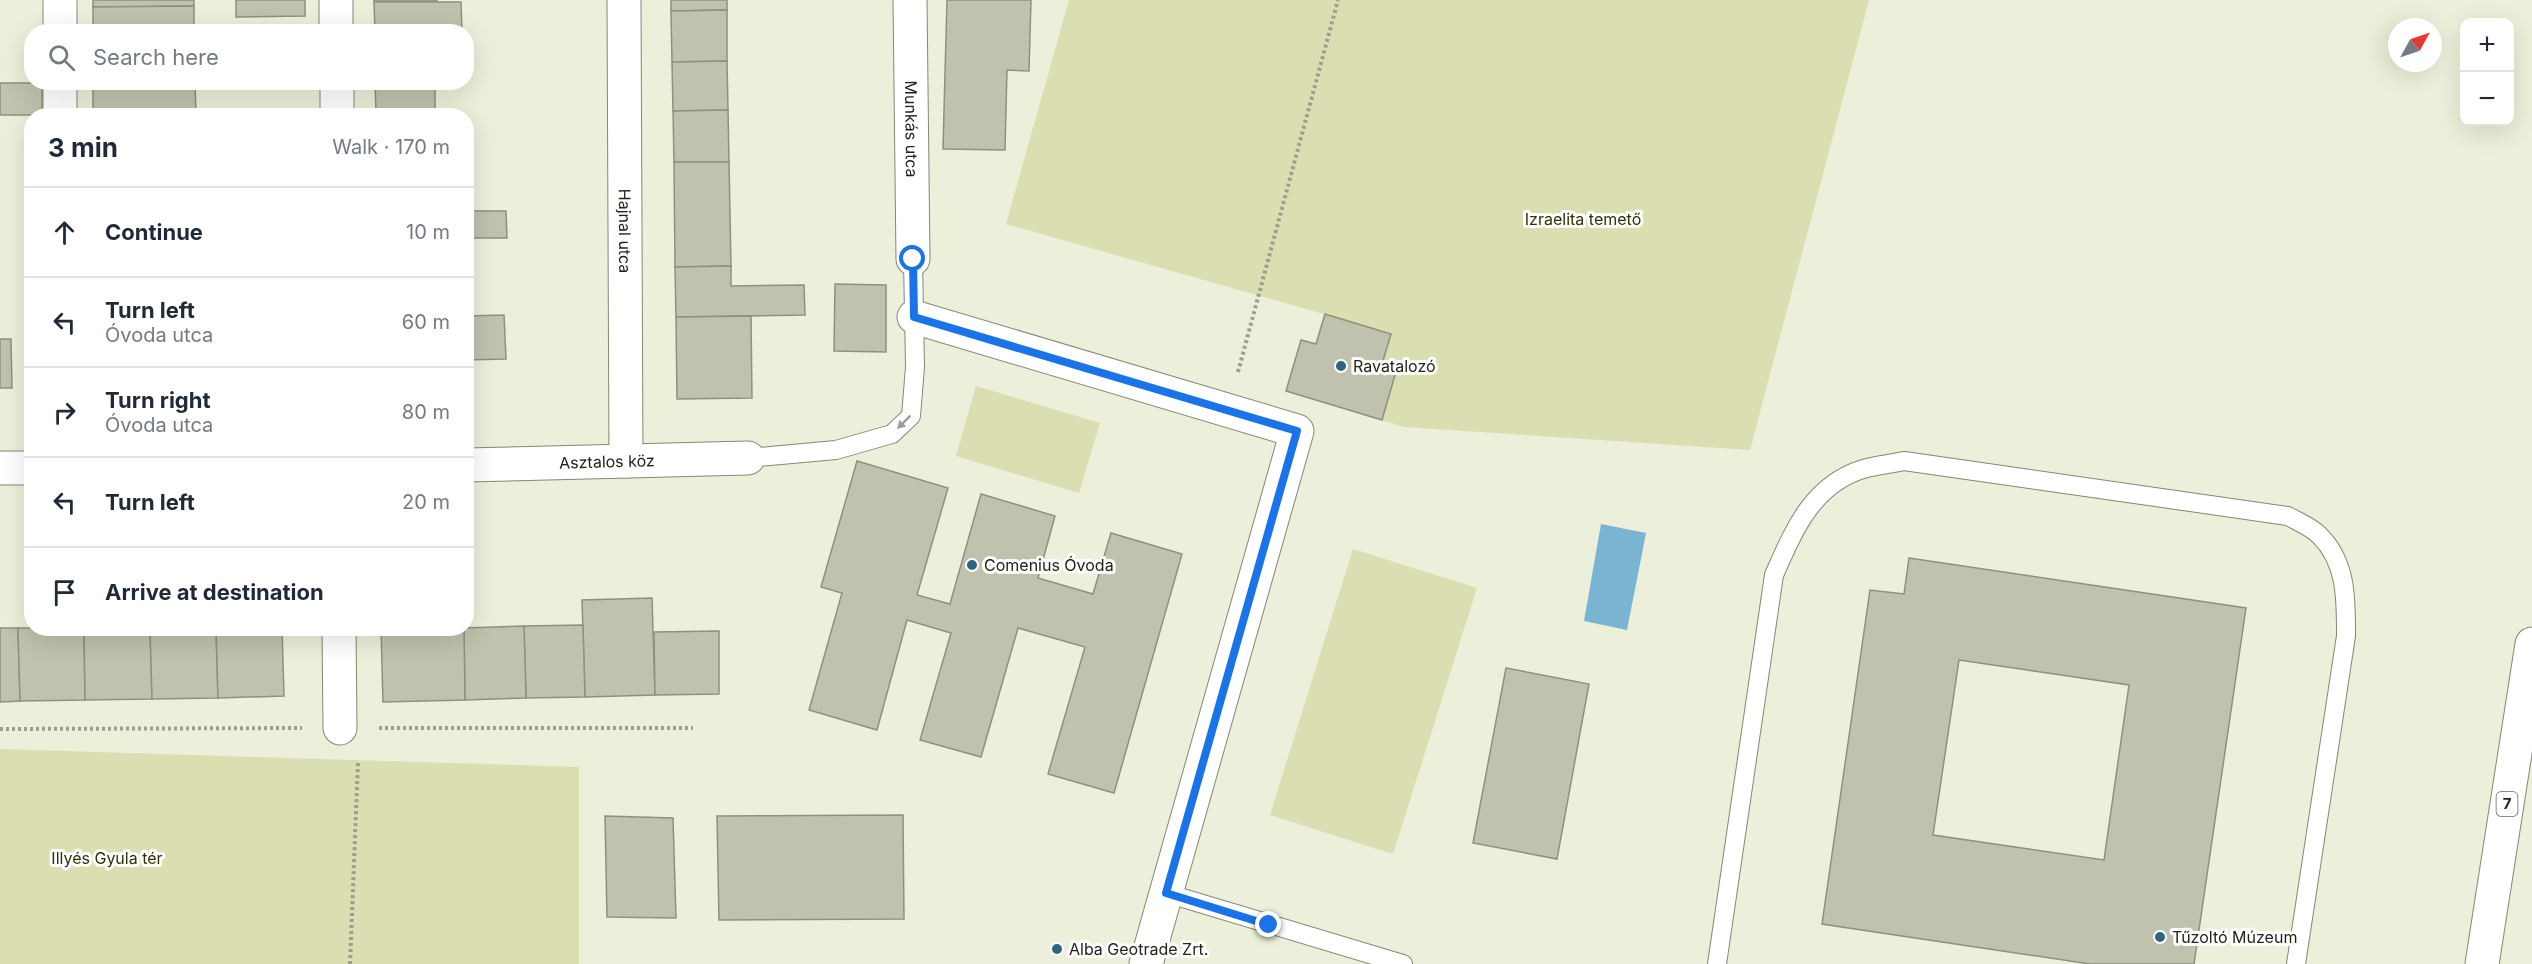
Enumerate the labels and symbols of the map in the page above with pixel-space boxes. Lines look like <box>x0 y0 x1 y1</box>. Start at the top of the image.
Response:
north arrow <box>2388 18 2442 72</box>
street label: Munkás utca <box>901 80 922 178</box>
street label: Hajnal utca <box>615 189 635 273</box>
park label: Izraelita temető <box>1525 209 1641 229</box>
route start <box>899 245 925 271</box>
place label: Ravatalozó <box>1353 356 1436 376</box>
marker: Ravatalozó <box>1334 359 1348 373</box>
one-way arrow <box>897 415 911 429</box>
street label: Asztalos köz <box>559 450 655 473</box>
place label: Comenius Óvoda <box>984 555 1114 575</box>
marker: Comenius Óvoda <box>965 558 979 572</box>
road number: 7 <box>2496 792 2518 816</box>
park label: Illyés Gyula tér <box>51 848 163 868</box>
route end <box>1255 911 1281 937</box>
place label: Tűzoltó Múzeum <box>2172 927 2297 947</box>
marker: Tűzoltó Múzeum <box>2153 930 2167 944</box>
place label: Alba Geotrade Zrt. <box>1069 939 1208 959</box>
marker: Alba Geotrade Zrt. <box>1050 942 1064 956</box>

